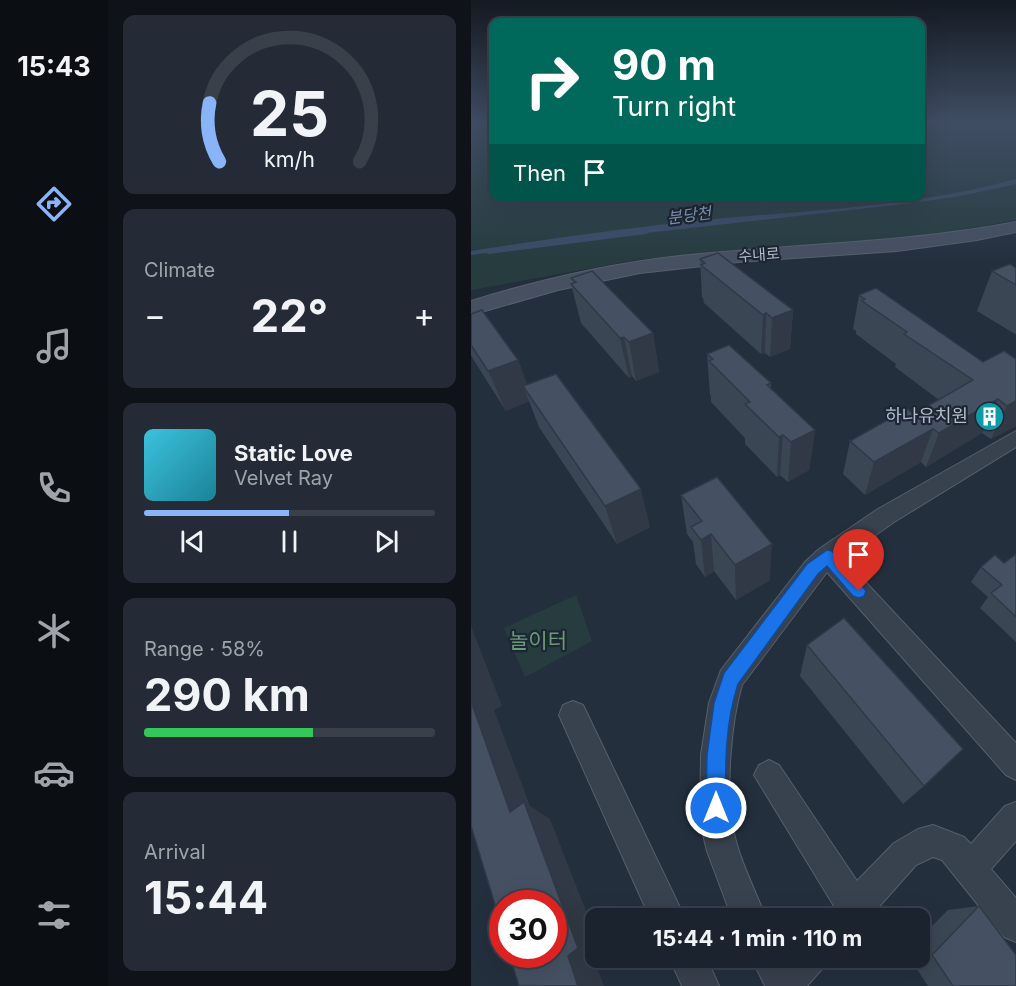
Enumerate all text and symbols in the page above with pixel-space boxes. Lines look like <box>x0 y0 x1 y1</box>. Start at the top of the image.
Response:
text: 90 m <box>612 39 716 90</box>
icon: right <box>513 42 591 120</box>
text: 15:43 <box>17 50 91 83</box>
text: 25 <box>250 76 329 151</box>
text: Turn right <box>612 90 736 123</box>
text: km/h <box>264 146 315 172</box>
icon: arrive <box>578 156 611 189</box>
text: Then <box>513 160 566 186</box>
icon: directions <box>33 183 75 225</box>
water label: 분당천 <box>666 202 714 228</box>
street label: 수내로 <box>738 244 780 265</box>
text: Climate <box>144 258 215 282</box>
text: 22° <box>251 288 328 343</box>
text: − <box>144 295 166 335</box>
text: + <box>413 295 435 335</box>
icon: music <box>33 325 75 367</box>
building icon: 하나유치원 <box>973 400 1005 432</box>
place label: 하나유치원 <box>885 405 968 426</box>
text: Static Love <box>234 440 353 466</box>
text: Velvet Ray <box>234 466 333 490</box>
icon: phone <box>33 467 75 509</box>
icon: previous <box>176 525 209 558</box>
icon: pause <box>273 525 306 558</box>
icon: next <box>370 525 403 558</box>
pin <box>833 529 884 591</box>
icon: arrive <box>842 538 875 571</box>
icon: climate <box>33 610 75 652</box>
park label: 놀이터 <box>509 628 567 653</box>
text: Range · 58% <box>144 637 265 661</box>
text: 290 km <box>144 667 310 722</box>
icon: car <box>33 752 75 794</box>
position arrow <box>684 776 748 840</box>
text: Arrival <box>144 840 206 864</box>
text: 15:44 <box>144 870 268 925</box>
speed limit sign: 30 <box>489 890 567 968</box>
icon: filters <box>33 894 75 936</box>
text: 15:44 · 1 min · 110 m <box>653 925 862 951</box>

